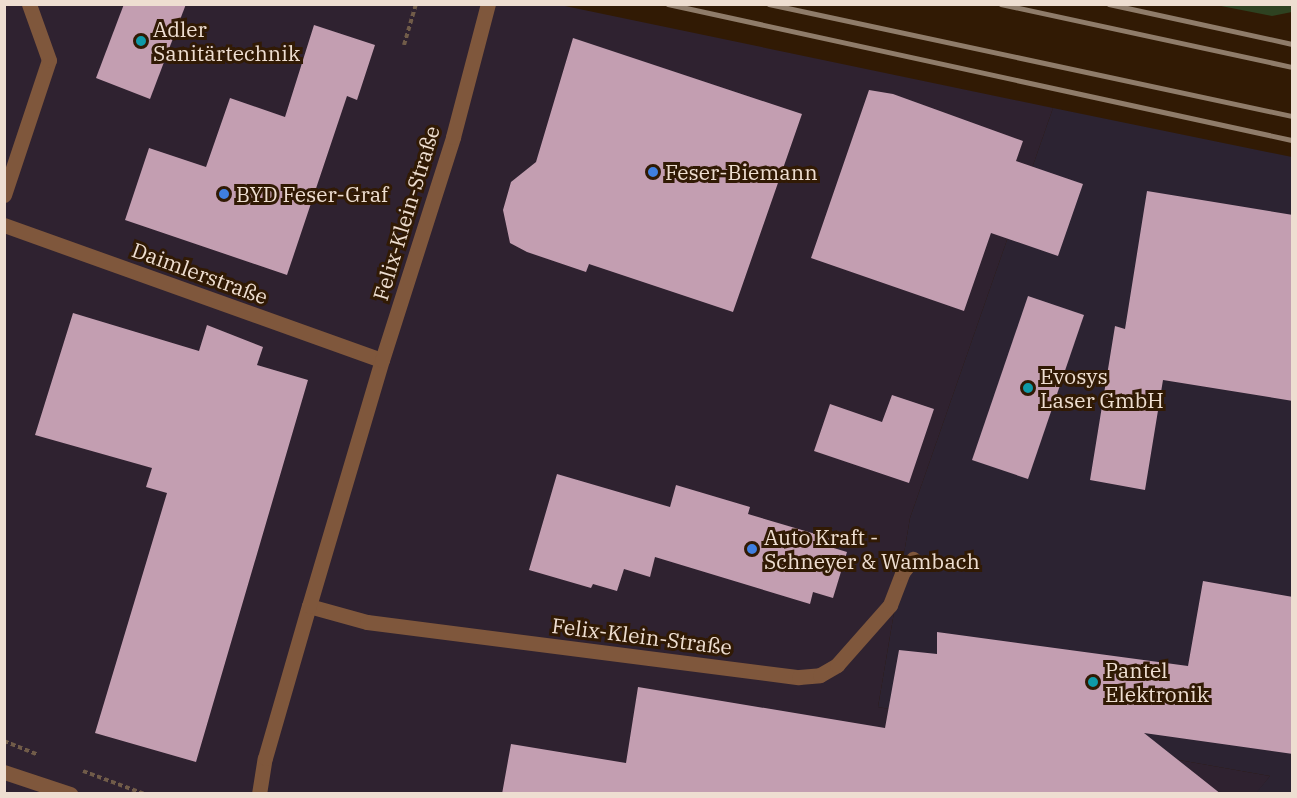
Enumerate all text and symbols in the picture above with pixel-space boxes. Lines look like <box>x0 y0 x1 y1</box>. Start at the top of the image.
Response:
place label: Adler Sanitärtechnik <box>153 16 300 66</box>
marker: Adler Sanitärtechnik <box>134 34 148 48</box>
street label: Felix-Klein-Straße <box>367 123 445 303</box>
place label: Feser-Biemann <box>665 159 818 185</box>
marker: Feser-Biemann <box>646 165 660 179</box>
place label: BYD Feser-Graf <box>236 181 388 207</box>
marker: BYD Feser-Graf <box>217 187 231 201</box>
street label: Daimlerstraße <box>129 237 271 309</box>
place label: Evosys Laser GmbH <box>1040 363 1164 413</box>
marker: Evosys Laser GmbH <box>1021 381 1035 395</box>
place label: Auto Kraft - Schneyer & Wambach <box>764 524 980 574</box>
marker: Auto Kraft - Schneyer & Wambach <box>745 542 759 556</box>
street label: Felix-Klein-Straße <box>550 612 734 660</box>
place label: Pantel Elektronik <box>1105 657 1209 707</box>
marker: Pantel Elektronik <box>1086 675 1100 689</box>

